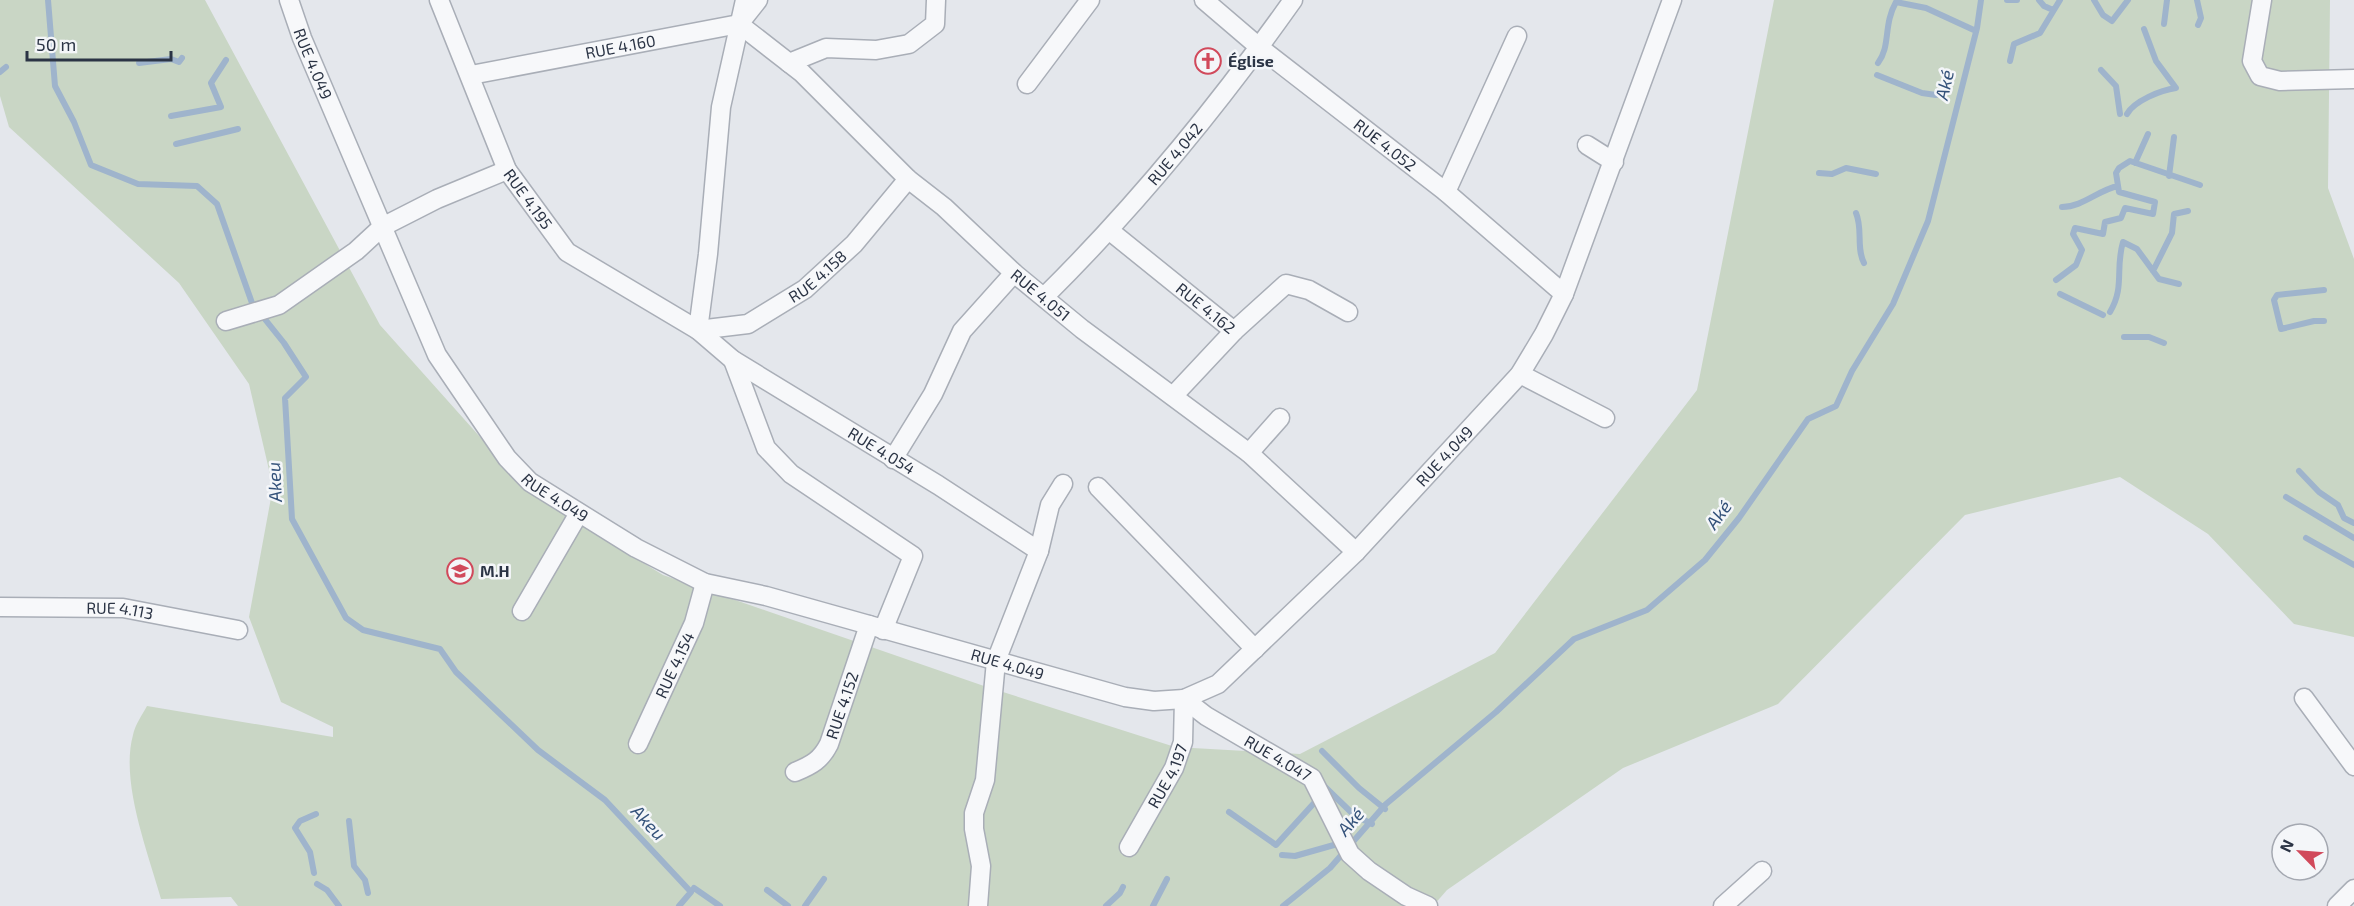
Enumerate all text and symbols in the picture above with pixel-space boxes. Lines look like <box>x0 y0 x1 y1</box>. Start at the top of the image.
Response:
scale bar <box>27 24 171 62</box>
street label: RUE 4.049 <box>290 25 337 102</box>
street label: RUE 4.160 <box>584 30 657 62</box>
text: 50 m <box>36 33 76 55</box>
church icon: Église <box>1193 46 1223 76</box>
place label: Église <box>1228 51 1274 70</box>
water label: Aké <box>1930 67 1958 103</box>
street label: RUE 4.052 <box>1350 114 1420 175</box>
street label: RUE 4.042 <box>1143 119 1206 189</box>
street label: RUE 4.195 <box>500 165 557 233</box>
street label: RUE 4.158 <box>785 246 850 306</box>
street label: RUE 4.051 <box>1007 265 1074 324</box>
street label: RUE 4.162 <box>1173 278 1239 337</box>
street label: RUE 4.049 <box>1412 422 1477 490</box>
street label: RUE 4.054 <box>845 423 919 478</box>
water label: Akeu <box>262 461 286 504</box>
street label: RUE 4.049 <box>518 469 592 525</box>
water label: Aké <box>1700 496 1736 534</box>
school or university icon: M.H <box>445 556 475 586</box>
place label: M.H <box>480 561 510 580</box>
street label: RUE 4.113 <box>86 597 155 623</box>
street label: RUE 4.154 <box>651 629 698 701</box>
street label: RUE 4.049 <box>969 644 1046 683</box>
street label: RUE 4.152 <box>821 669 862 741</box>
street label: RUE 4.047 <box>1241 731 1315 785</box>
street label: RUE 4.197 <box>1143 741 1191 811</box>
water label: Akeu <box>626 799 671 845</box>
water label: Aké <box>1331 803 1369 841</box>
north arrow <box>2270 822 2330 882</box>
text: N <box>2275 836 2297 855</box>

